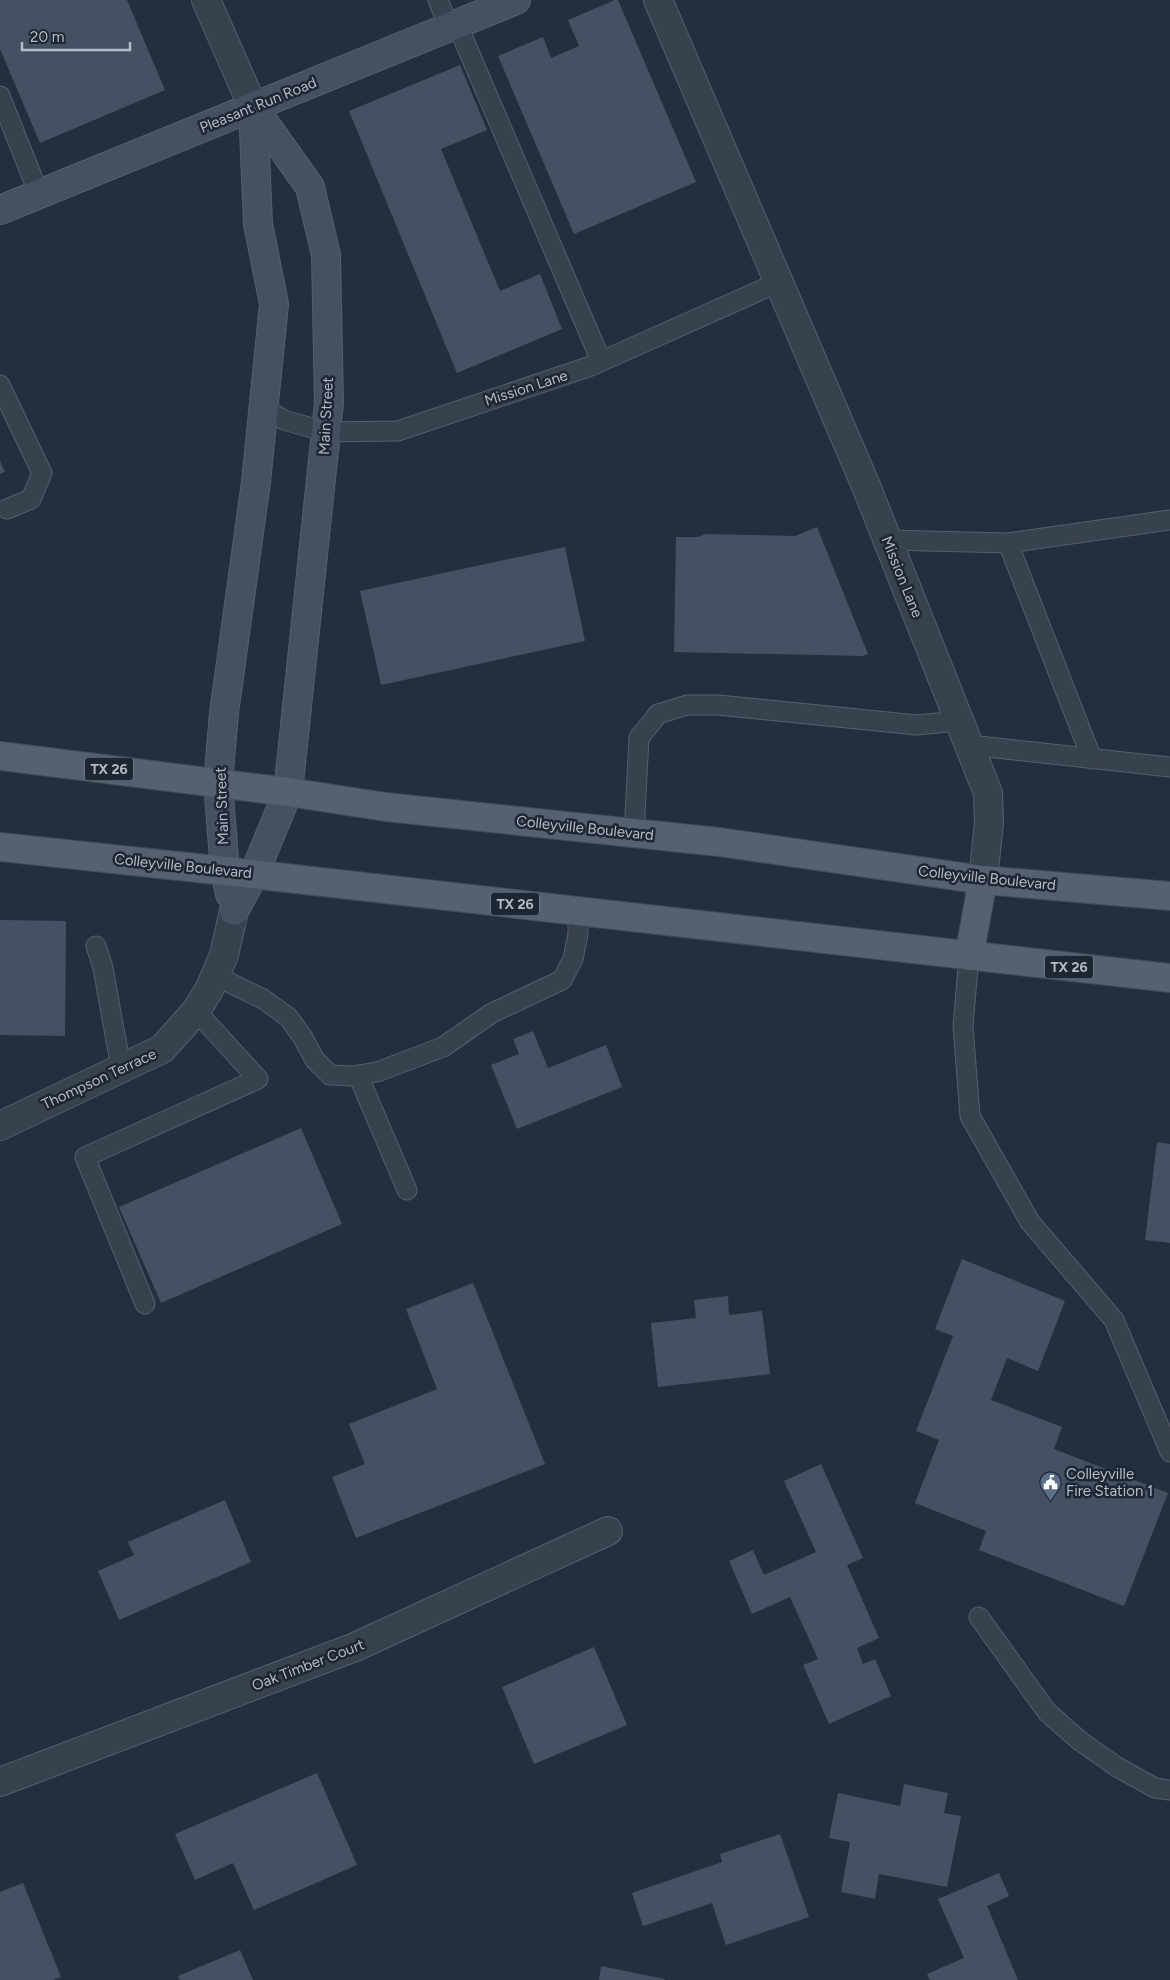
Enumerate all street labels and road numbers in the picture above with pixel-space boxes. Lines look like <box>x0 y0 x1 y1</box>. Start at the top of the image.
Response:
street label: Pleasant Run Road <box>197 73 319 137</box>
street label: Mission Lane <box>482 366 570 410</box>
street label: Main Street <box>315 376 337 455</box>
street label: Mission Lane <box>877 534 927 620</box>
road number: TX 26 <box>85 758 133 781</box>
street label: Main Street <box>212 766 232 845</box>
street label: Colleyville Boulevard <box>515 812 655 844</box>
street label: Colleyville Boulevard <box>113 850 253 882</box>
street label: Colleyville Boulevard <box>917 862 1057 894</box>
road number: TX 26 <box>491 892 539 916</box>
road number: TX 26 <box>1045 956 1093 979</box>
street label: Thompson Terrace <box>39 1045 159 1113</box>
street label: Oak Timber Court <box>249 1635 367 1695</box>

